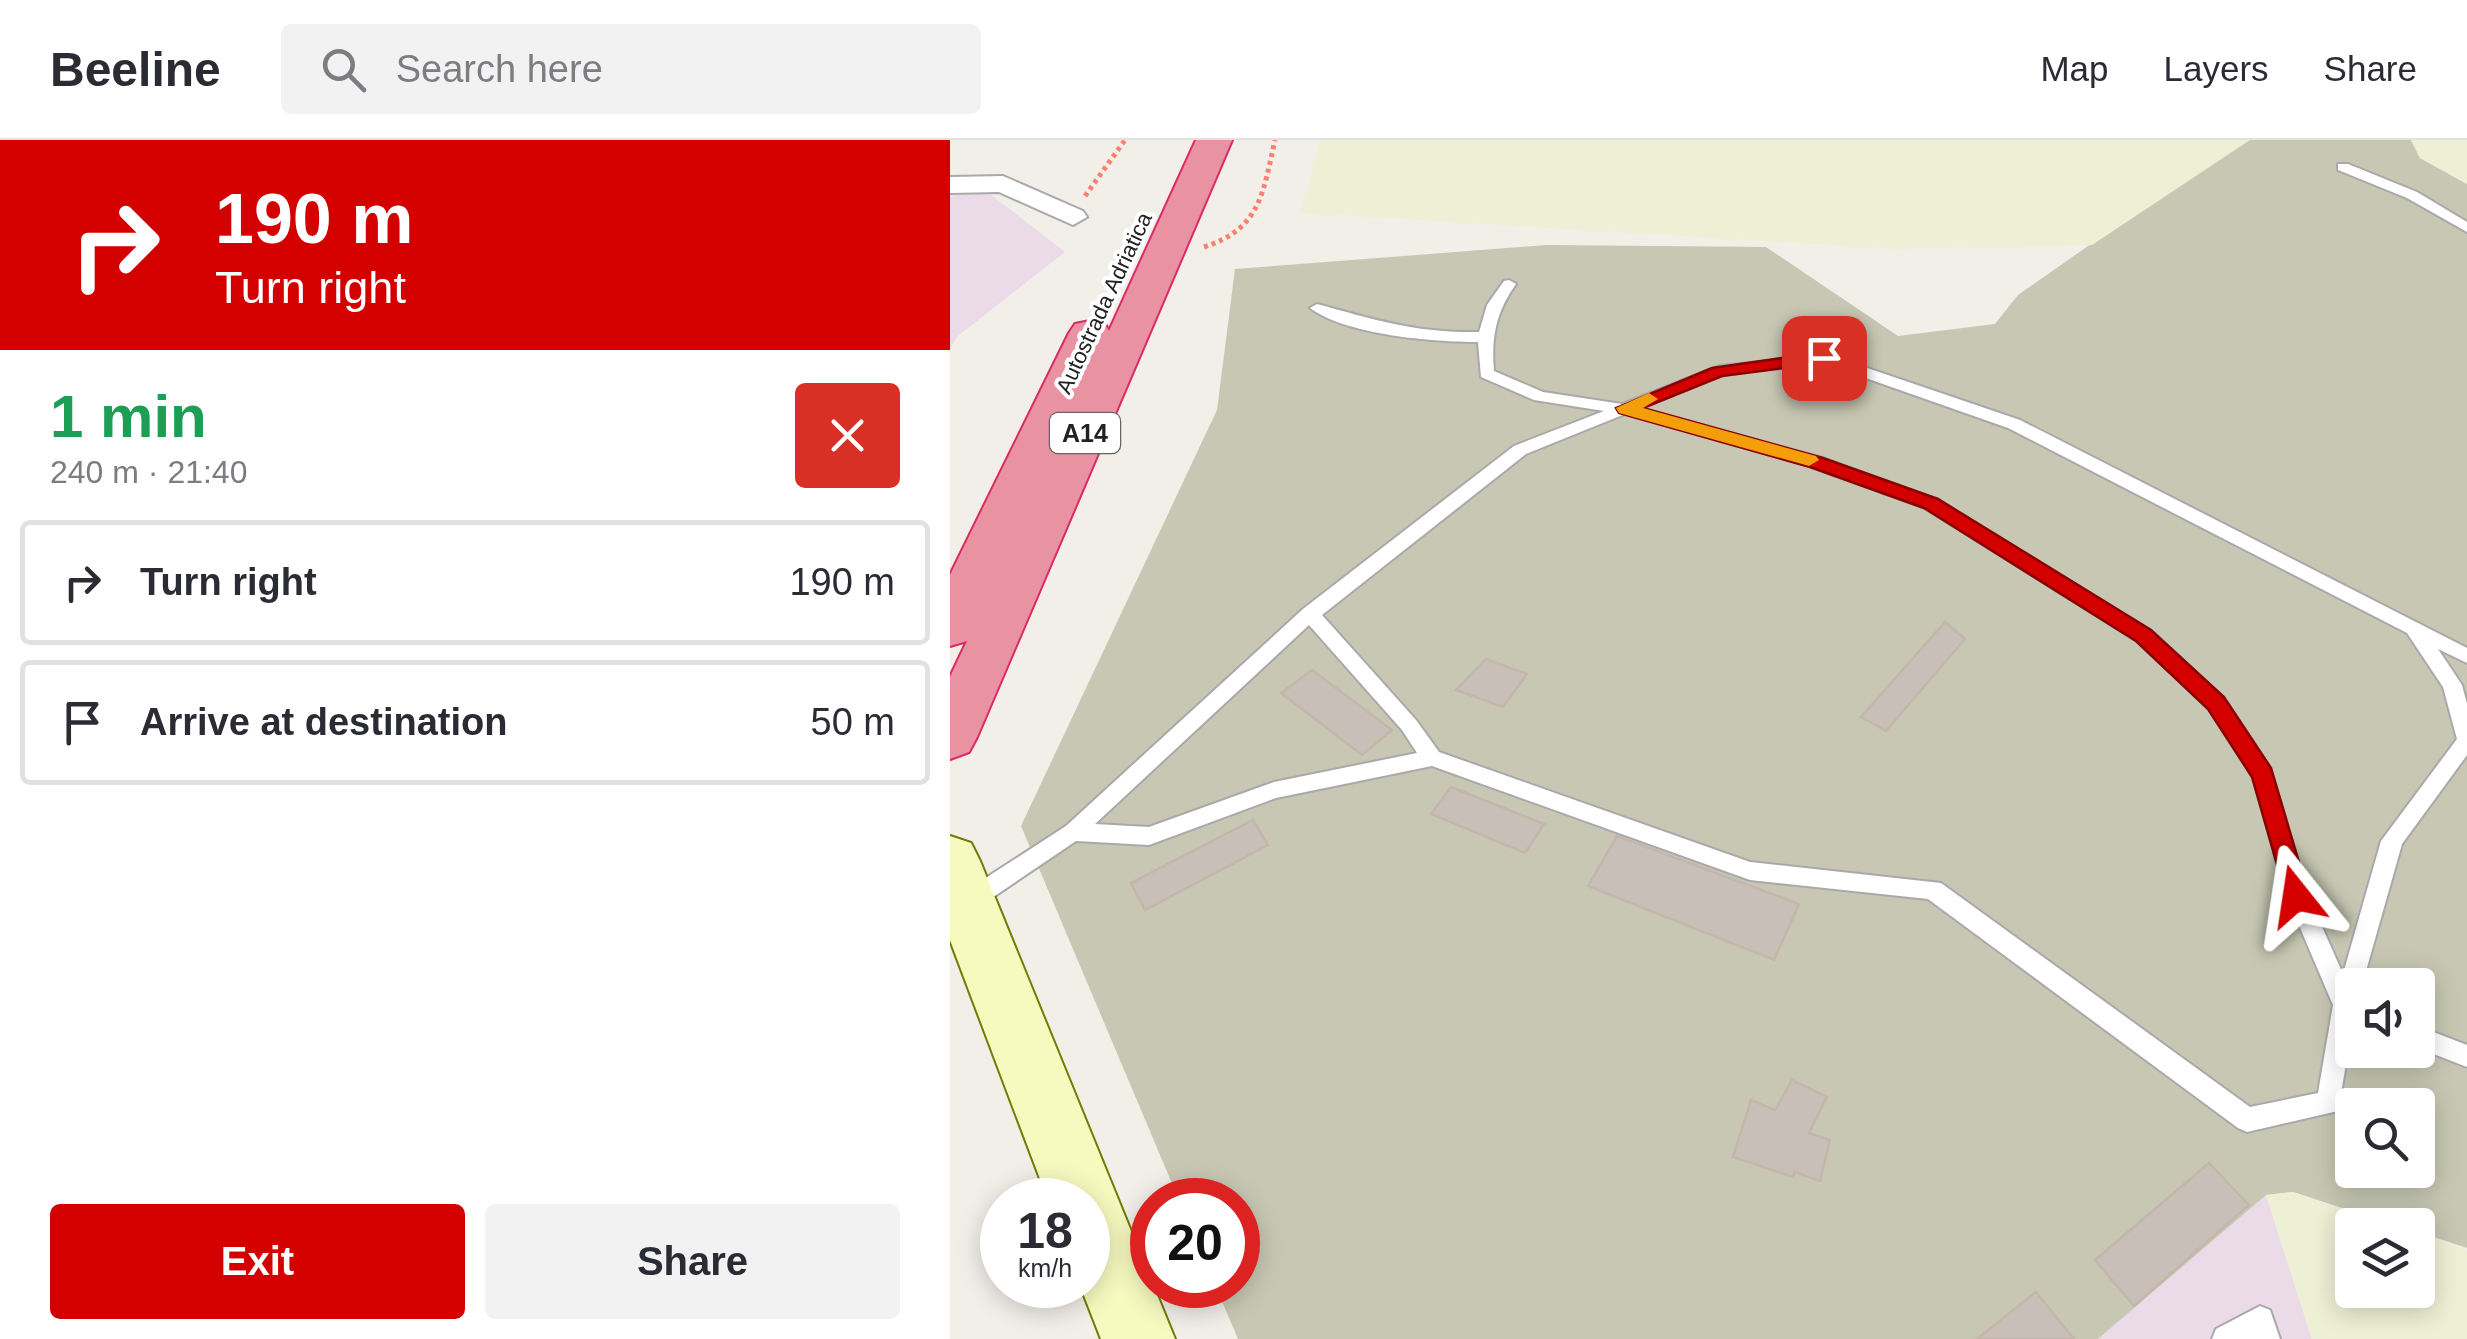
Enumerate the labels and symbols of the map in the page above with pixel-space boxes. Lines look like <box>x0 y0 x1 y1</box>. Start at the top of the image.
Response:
street label: Autostrada Adriatica <box>1051 208 1157 398</box>
pin <box>1782 316 1867 401</box>
road number: A14 <box>1050 413 1120 453</box>
position arrow <box>2244 844 2348 948</box>
speed limit sign: 20 <box>1130 1178 1260 1308</box>

